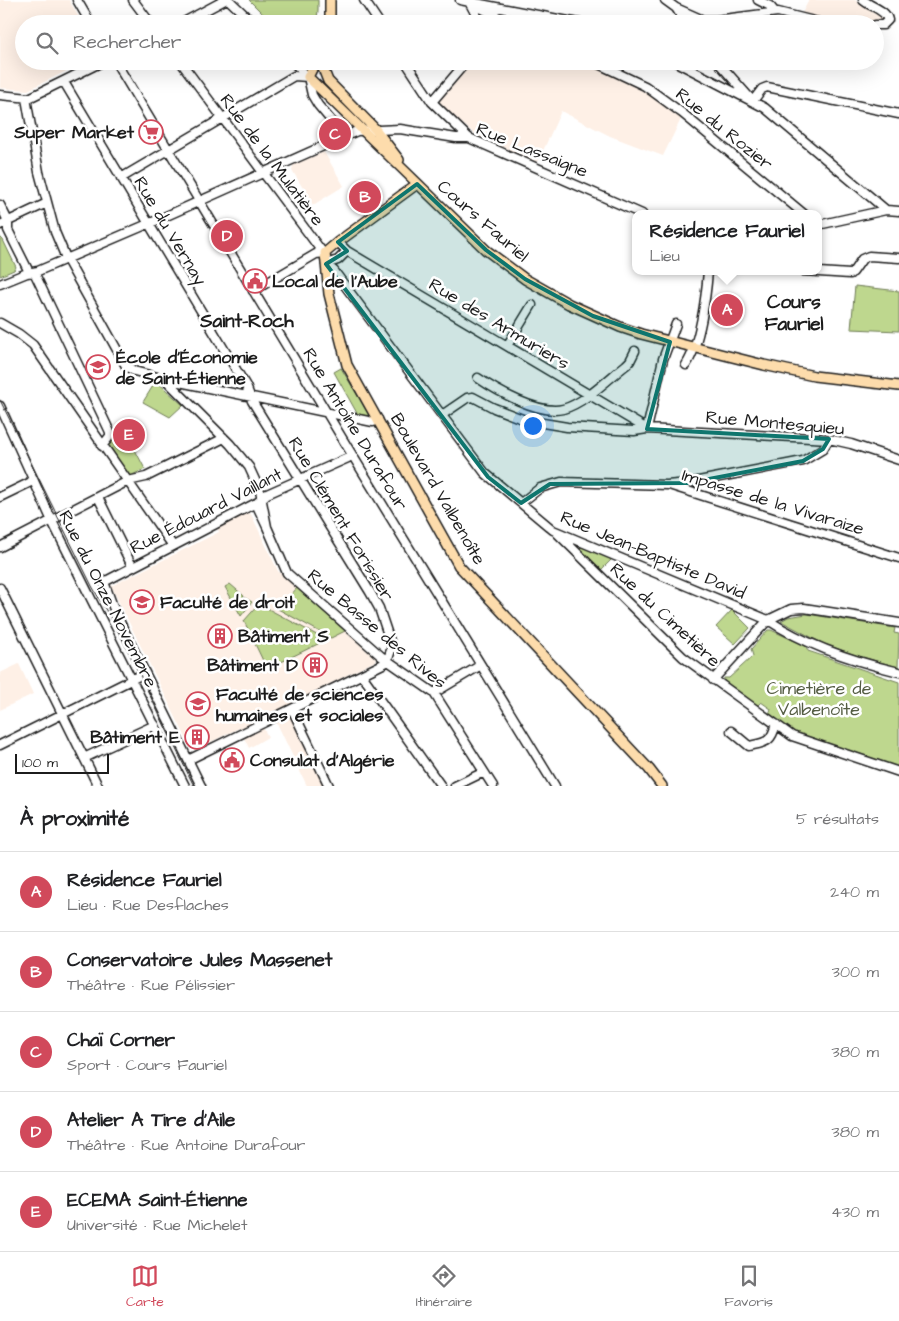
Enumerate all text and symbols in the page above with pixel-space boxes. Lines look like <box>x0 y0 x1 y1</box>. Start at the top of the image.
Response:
search box <box>15 15 884 70</box>
icon: search <box>33 29 61 57</box>
text: Rechercher <box>73 29 181 56</box>
street label: Rue du Rozier <box>670 82 778 176</box>
street label: Rue de la Mulatière <box>214 89 330 232</box>
pin: C <box>319 115 351 153</box>
street label: Rue Lassaigne <box>472 116 592 185</box>
supermarket icon: Super Market <box>138 119 164 145</box>
place label: Super Market <box>13 120 135 145</box>
street label: Rue du Vernay <box>127 172 213 291</box>
street label: Cours Fauriel <box>432 174 534 268</box>
pin: B <box>349 178 381 216</box>
popup <box>632 210 822 275</box>
pin: D <box>211 217 243 255</box>
text: Résidence Fauriel <box>650 218 804 245</box>
text: Lieu <box>650 245 680 267</box>
public building icon: Local de l'Aube <box>242 268 268 294</box>
place label: Local de l'Aube <box>272 269 398 294</box>
street label: Rue des Armuriers <box>424 272 574 376</box>
district label: Cours Fauriel <box>764 289 824 338</box>
pin: A <box>711 291 743 329</box>
district label: Saint-Roch <box>199 308 294 335</box>
street label: Rue Antoine Durafour <box>297 343 413 515</box>
place label: École d’Économie de Saint-Étienne <box>115 345 258 391</box>
school or university icon: École d’Économie de Saint-Étienne <box>85 354 111 380</box>
street label: Rue Montesquieu <box>705 404 845 442</box>
street label: Boulevard Valbenoîte <box>384 408 492 570</box>
your location <box>520 413 546 439</box>
pin: E <box>113 416 145 454</box>
street label: Rue Clément Forissier <box>282 432 400 606</box>
street label: Rue Édouard Vaillant <box>126 461 287 560</box>
street label: Impasse de la Vivaraize <box>679 462 867 542</box>
street label: Rue Jean-Baptiste David <box>556 505 750 605</box>
street label: Rue du Onze Novembre <box>52 506 164 692</box>
street label: Rue du Cimetière <box>604 557 726 673</box>
street label: Rue Basse des Rives <box>302 563 452 695</box>
school or university icon: Faculté de droit <box>129 589 155 615</box>
place label: Faculté de droit <box>160 590 295 615</box>
building icon: Bâtiment S <box>207 623 233 649</box>
place label: Bâtiment S <box>238 624 329 649</box>
building icon: Bâtiment D <box>302 652 328 678</box>
place label: Bâtiment D <box>207 653 298 678</box>
park label: Cimetière de Valbenoîte <box>767 676 872 722</box>
place label: Faculté de sciences humaines et sociales <box>216 682 383 728</box>
school or university icon: Faculté de sciences humaines et sociales <box>185 691 211 717</box>
building icon: Bâtiment E <box>184 724 210 750</box>
place label: Bâtiment E <box>90 725 180 750</box>
public building icon: Consulat d'Algérie <box>219 747 245 773</box>
place label: Consulat d'Algérie <box>250 748 395 774</box>
scale bar <box>15 751 109 774</box>
text: 100 m <box>22 753 58 773</box>
text: À proximité <box>20 804 129 833</box>
text: 5 résultats <box>796 808 879 830</box>
text: Résidence Fauriel <box>67 867 222 894</box>
text: A <box>31 881 41 903</box>
text: 240 m <box>830 881 879 903</box>
text: Lieu · Rue Desflaches <box>67 894 229 916</box>
text: Conservatoire Jules Massenet <box>67 947 332 974</box>
text: B <box>30 961 42 983</box>
text: 300 m <box>832 961 879 983</box>
text: Théâtre · Rue Pélissier <box>67 974 235 996</box>
text: Chaï Corner <box>67 1027 175 1054</box>
text: C <box>30 1041 42 1063</box>
text: 380 m <box>832 1041 879 1063</box>
text: Sport · Cours Fauriel <box>67 1054 227 1076</box>
text: Atelier A Tire d'Aile <box>67 1107 235 1134</box>
text: D <box>31 1121 41 1143</box>
text: 380 m <box>832 1121 879 1143</box>
text: Théâtre · Rue Antoine Durafour <box>67 1134 305 1156</box>
text: ECEMA Saint-Étienne <box>67 1187 248 1214</box>
text: E <box>31 1201 41 1223</box>
text: 430 m <box>831 1201 879 1223</box>
text: Université · Rue Michelet <box>67 1214 247 1236</box>
tab: Carte <box>126 1262 164 1312</box>
tab: Itinéraire <box>416 1262 472 1312</box>
tab: Favoris <box>724 1262 773 1312</box>

